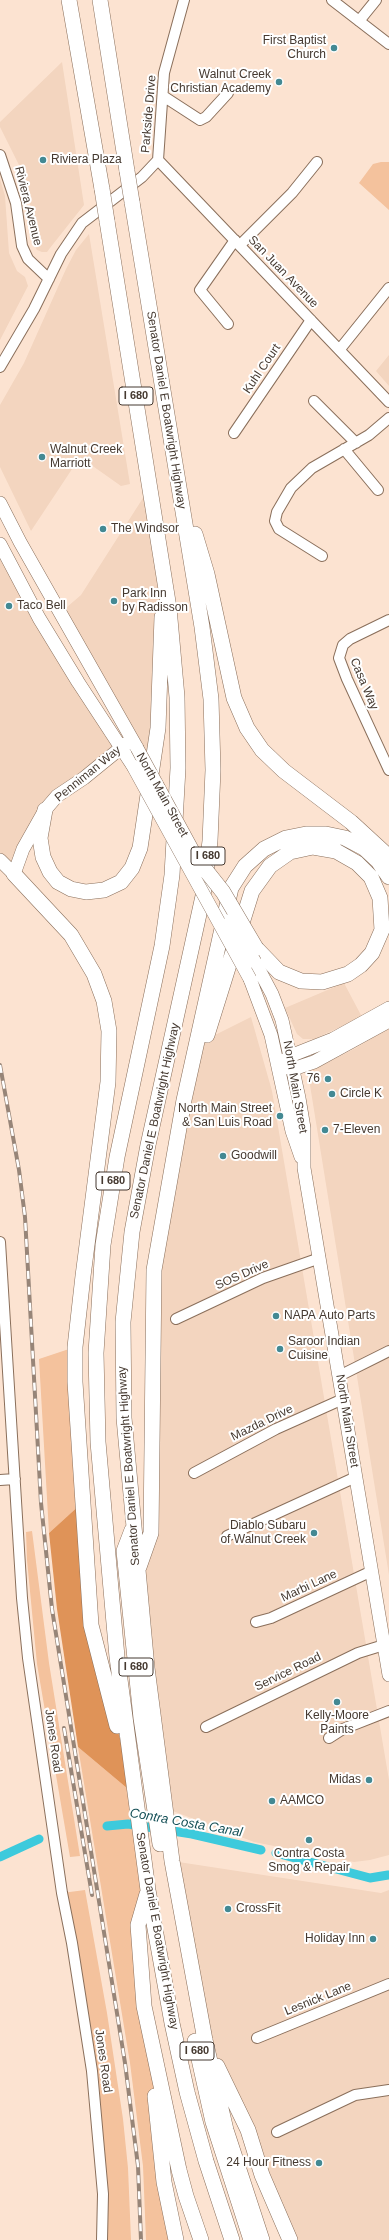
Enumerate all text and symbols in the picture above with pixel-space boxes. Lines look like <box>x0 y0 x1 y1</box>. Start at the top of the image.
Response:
place label: First Baptist Church <box>263 34 326 62</box>
marker: First Baptist Church <box>329 43 339 53</box>
place label: Walnut Creek Christian Academy <box>170 68 271 96</box>
street label: Parkside Drive <box>138 75 160 153</box>
marker: Walnut Creek Christian Academy <box>274 77 284 87</box>
place label: Riviera Plaza <box>51 153 122 167</box>
marker: Riviera Plaza <box>38 155 48 165</box>
street label: Riviera Avenue <box>11 165 45 247</box>
street label: San Juan Avenue <box>245 233 321 311</box>
street label: Senator Daniel E Boatwright Highway <box>143 310 189 510</box>
street label: Kuhl Court <box>240 341 284 397</box>
road number: I 680 <box>119 387 153 405</box>
place label: Walnut Creek Marriott <box>50 443 122 471</box>
marker: Walnut Creek Marriott <box>37 452 47 462</box>
place label: The Windsor <box>111 522 179 536</box>
marker: The Windsor <box>98 524 108 534</box>
place label: Park Inn by Radisson <box>122 587 188 615</box>
marker: Park Inn by Radisson <box>109 596 119 606</box>
place label: Taco Bell <box>17 599 66 613</box>
marker: Taco Bell <box>4 601 14 611</box>
street label: Casa Way <box>347 656 381 712</box>
street label: Penniman Way <box>52 743 124 805</box>
street label: North Main Street <box>133 750 191 840</box>
road number: I 680 <box>191 847 225 865</box>
street label: Senator Daniel E Boatwright Highway <box>127 1022 183 1220</box>
street label: North Main Street <box>280 1039 310 1135</box>
place label: 76 <box>307 1072 320 1086</box>
marker: 76 <box>323 1074 333 1084</box>
place label: Circle K <box>340 1087 382 1101</box>
marker: Circle K <box>327 1089 337 1099</box>
place label: North Main Street & San Luis Road <box>178 1102 272 1130</box>
marker: North Main Street & San Luis Road <box>275 1111 285 1121</box>
place label: 7-Eleven <box>333 1123 380 1137</box>
marker: 7-Eleven <box>320 1125 330 1135</box>
place label: Goodwill <box>231 1149 277 1163</box>
marker: Goodwill <box>218 1151 228 1161</box>
road number: I 680 <box>96 1172 130 1190</box>
street label: SOS Drive <box>213 1257 271 1293</box>
place label: NAPA Auto Parts <box>284 1309 375 1323</box>
marker: NAPA Auto Parts <box>271 1311 281 1321</box>
place label: Saroor Indian Cuisine <box>288 1335 360 1363</box>
marker: Saroor Indian Cuisine <box>275 1344 285 1354</box>
street label: Senator Daniel E Boatwright Highway <box>115 1366 143 1566</box>
street label: North Main Street <box>333 1373 361 1469</box>
street label: Mazda Drive <box>229 1402 295 1444</box>
place label: Diablo Subaru of Walnut Creek <box>220 1519 306 1547</box>
marker: Diablo Subaru of Walnut Creek <box>309 1528 319 1538</box>
street label: Marbi Lane <box>279 1567 339 1605</box>
street label: Service Road <box>252 1650 324 1694</box>
road number: I 680 <box>119 1658 153 1676</box>
marker: Kelly-Moore Paints <box>332 1697 342 1707</box>
street label: Jones Road <box>41 1708 65 1774</box>
place label: Kelly-Moore Paints <box>305 1709 369 1737</box>
place label: Midas <box>329 1773 361 1787</box>
marker: Midas <box>364 1775 374 1785</box>
place label: AAMCO <box>280 1794 324 1808</box>
marker: AAMCO <box>267 1796 277 1806</box>
water label: Contra Costa Canal <box>128 1805 244 1841</box>
street label: Senator Daniel E Boatwright Highway <box>133 1831 181 2031</box>
marker: Contra Costa Smog & Repair <box>304 1835 314 1845</box>
place label: Contra Costa Smog & Repair <box>268 1847 350 1875</box>
place label: CrossFit <box>236 1902 281 1916</box>
marker: CrossFit <box>223 1904 233 1914</box>
place label: Holiday Inn <box>305 1932 365 1946</box>
marker: Holiday Inn <box>368 1934 378 1944</box>
street label: Lesnick Lane <box>283 1979 353 2019</box>
street label: Jones Road <box>91 2028 115 2094</box>
road number: I 680 <box>180 2042 214 2060</box>
place label: 24 Hour Fitness <box>226 2156 311 2170</box>
marker: 24 Hour Fitness <box>314 2158 324 2168</box>

